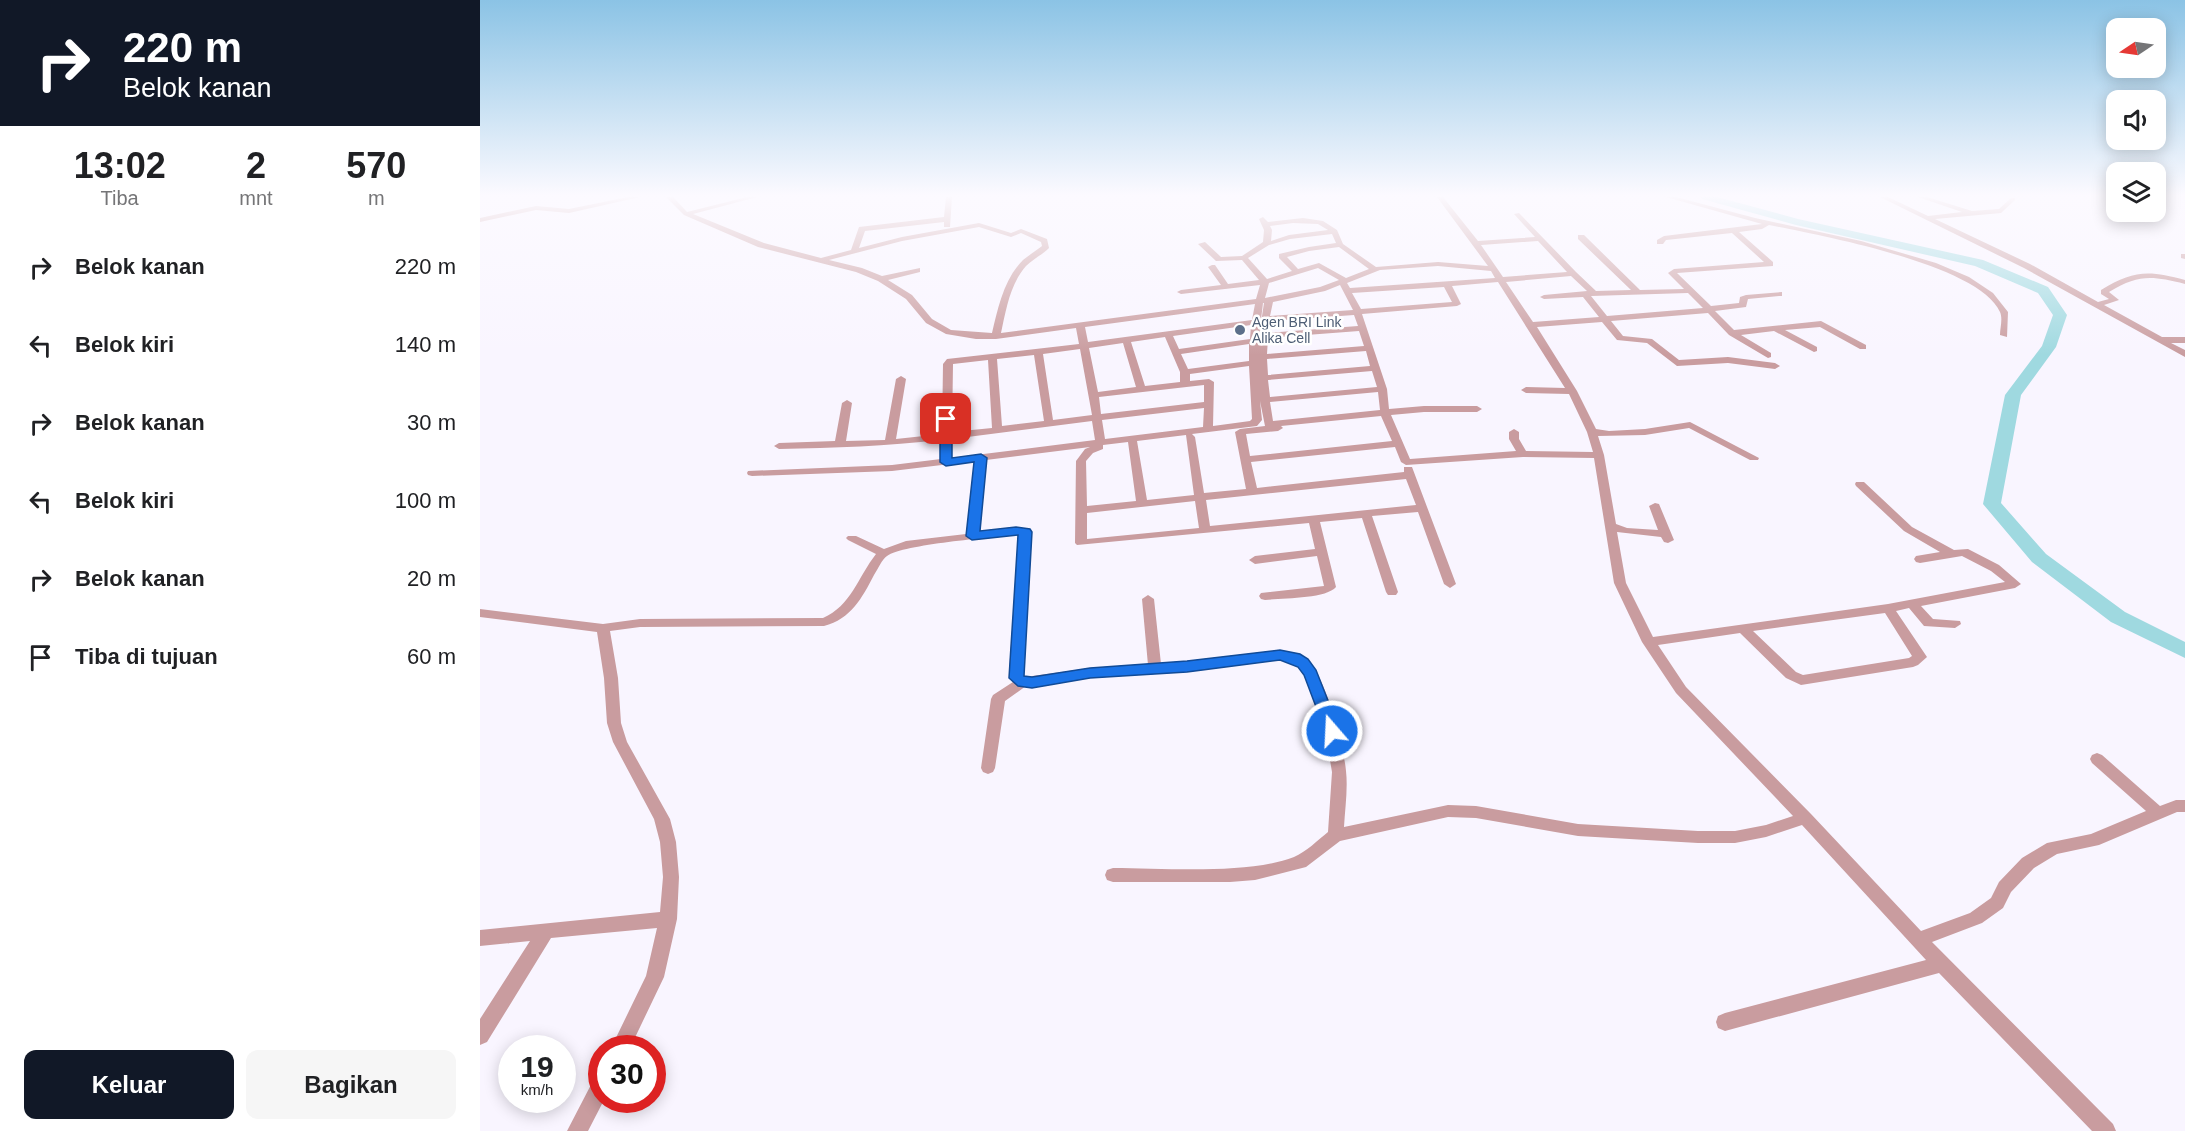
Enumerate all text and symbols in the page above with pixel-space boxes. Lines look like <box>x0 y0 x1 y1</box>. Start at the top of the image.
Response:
north arrow <box>2106 18 2166 78</box>
map controls <box>2106 18 2166 222</box>
icon: right <box>24 24 102 102</box>
text: 220 m <box>123 24 242 71</box>
text: Belok kanan <box>123 73 272 103</box>
button: sound <box>2106 90 2166 150</box>
text: 13:02 <box>74 145 166 186</box>
text: 2 <box>246 145 266 186</box>
text: 570 <box>346 145 406 186</box>
button: layers <box>2106 162 2166 222</box>
text: Tiba <box>101 187 139 209</box>
text: mnt <box>239 187 273 209</box>
text: m <box>368 187 385 209</box>
icon: right <box>24 251 57 284</box>
text: Belok kanan <box>75 254 205 279</box>
text: 220 m <box>395 254 456 279</box>
place label: Agen BRI Link Alika Cell <box>1252 314 1342 346</box>
marker: Agen BRI Link Alika Cell <box>1233 323 1247 337</box>
icon: left <box>24 329 57 362</box>
text: Belok kiri <box>75 332 174 357</box>
text: 140 m <box>395 332 456 357</box>
pin <box>920 393 971 444</box>
icon: arrive <box>929 402 962 435</box>
icon: right <box>24 407 57 440</box>
text: Belok kanan <box>75 410 205 435</box>
text: 30 m <box>407 410 456 435</box>
icon: left <box>24 485 57 518</box>
text: Belok kiri <box>75 488 174 513</box>
text: 100 m <box>395 488 456 513</box>
icon: right <box>24 563 57 596</box>
text: Belok kanan <box>75 566 205 591</box>
text: 20 m <box>407 566 456 591</box>
icon: arrive <box>24 641 57 674</box>
text: Tiba di tujuan <box>75 644 218 669</box>
text: 60 m <box>407 644 456 669</box>
position arrow <box>1300 699 1364 763</box>
speed limit sign: 30 <box>588 1035 666 1113</box>
button: Keluar <box>24 1050 234 1119</box>
button: Bagikan <box>246 1050 456 1119</box>
text: 19 <box>520 1050 554 1083</box>
text: km/h <box>521 1081 553 1098</box>

